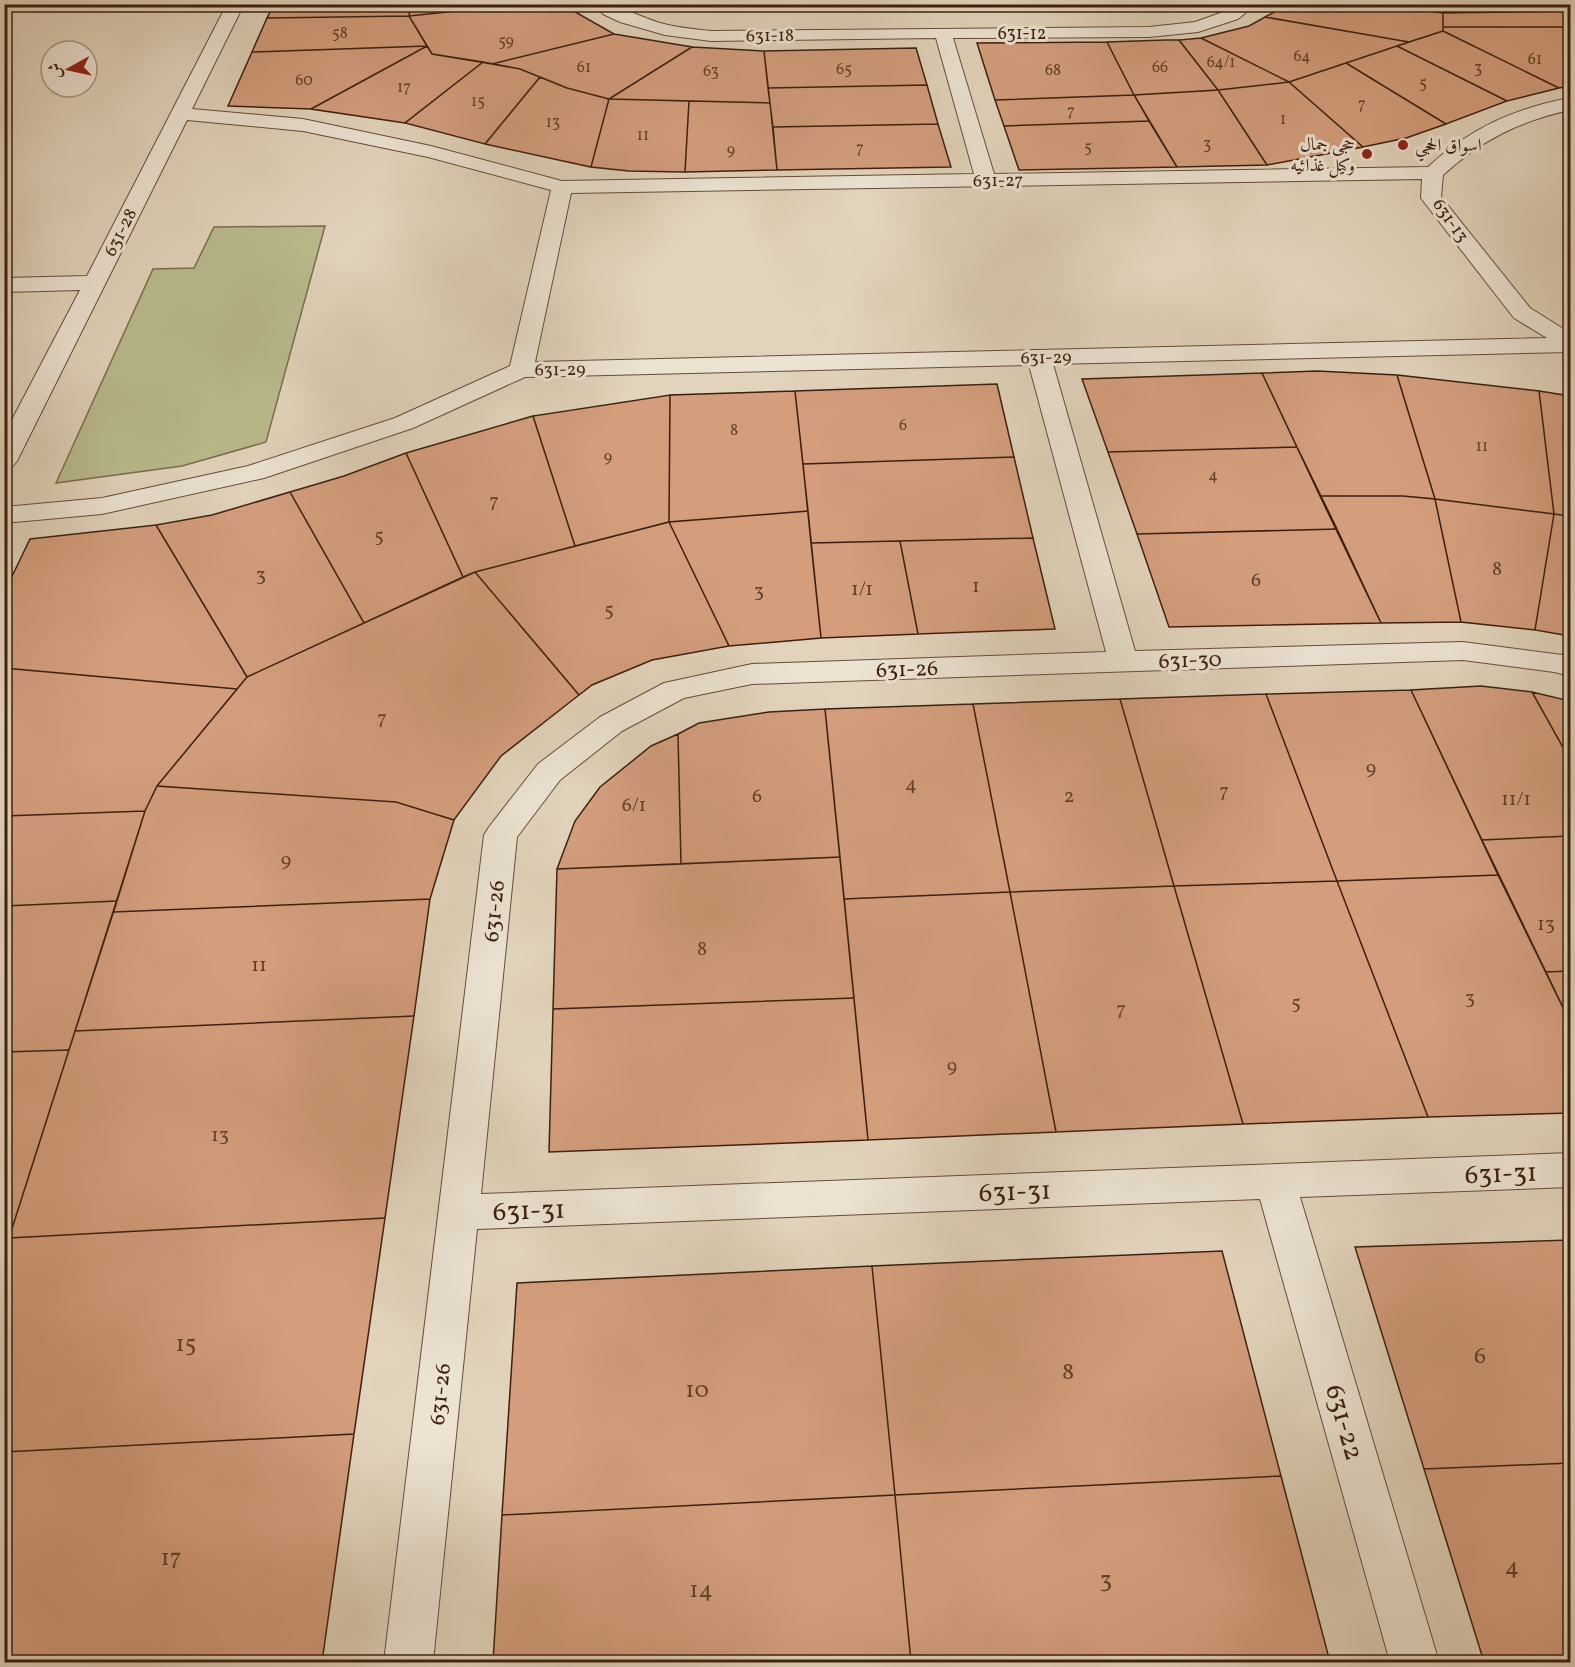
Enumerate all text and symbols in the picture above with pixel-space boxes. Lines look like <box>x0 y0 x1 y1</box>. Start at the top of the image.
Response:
street label: 631-12 <box>998 22 1046 47</box>
house number: 58 <box>332 23 348 45</box>
street label: 631-18 <box>746 24 794 49</box>
house number: 59 <box>498 31 514 53</box>
north arrow <box>39 39 99 99</box>
house number: 64 <box>1293 46 1311 68</box>
house number: 61 <box>1528 49 1542 71</box>
house number: 64/1 <box>1207 52 1235 74</box>
house number: 61 <box>577 57 591 79</box>
house number: 66 <box>1152 57 1168 79</box>
house number: 3 <box>1474 58 1482 80</box>
house number: 65 <box>836 59 852 81</box>
house number: 68 <box>1045 60 1061 82</box>
text: ش <box>44 61 68 80</box>
house number: 63 <box>703 61 719 83</box>
house number: 60 <box>295 70 313 92</box>
house number: 5 <box>1419 73 1427 95</box>
house number: 17 <box>397 77 411 99</box>
house number: 15 <box>471 91 485 113</box>
house number: 7 <box>1358 94 1366 116</box>
house number: 7 <box>1067 101 1075 123</box>
house number: 1 <box>1280 109 1286 131</box>
house number: 13 <box>546 112 560 134</box>
house number: 11 <box>637 125 649 147</box>
place label: حجي جمال وكيل غذائيه <box>1290 133 1355 179</box>
house number: 3 <box>1203 134 1211 156</box>
place label: اسواق الحجي <box>1415 134 1482 162</box>
house number: 5 <box>1084 137 1092 159</box>
house number: 7 <box>856 138 864 160</box>
marker: اسواق الحجي <box>1396 138 1410 152</box>
house number: 9 <box>727 140 735 162</box>
marker: حجي جمال وكيل غذائيه <box>1360 147 1374 161</box>
street label: 631-27 <box>973 169 1023 194</box>
street label: 631-13 <box>1426 194 1474 248</box>
street label: 631-28 <box>99 204 144 261</box>
street label: 631-29 <box>1020 346 1072 371</box>
street label: 631-29 <box>534 358 586 383</box>
house number: 6 <box>899 415 907 437</box>
house number: 8 <box>730 420 738 442</box>
house number: 11 <box>1476 436 1488 458</box>
house number: 9 <box>604 447 612 469</box>
house number: 4 <box>1208 465 1218 487</box>
house number: 7 <box>489 488 499 516</box>
house number: 5 <box>374 523 384 551</box>
house number: 8 <box>1492 556 1502 584</box>
house number: 3 <box>256 562 266 590</box>
house number: 6 <box>1251 567 1261 595</box>
house number: 1 <box>972 573 980 601</box>
house number: 1/1 <box>851 576 873 604</box>
house number: 3 <box>754 578 764 606</box>
house number: 5 <box>604 597 614 625</box>
street label: 631-30 <box>1158 645 1222 678</box>
street label: 631-26 <box>875 654 939 687</box>
house number: 7 <box>377 705 387 733</box>
house number: 9 <box>1366 755 1376 783</box>
house number: 4 <box>905 771 917 799</box>
house number: 7 <box>1219 778 1229 806</box>
house number: 6 <box>752 783 762 811</box>
house number: 2 <box>1064 783 1074 811</box>
house number: 11/1 <box>1501 786 1531 814</box>
house number: 6/1 <box>622 792 646 820</box>
house number: 9 <box>281 847 291 875</box>
street label: 631-26 <box>477 879 514 944</box>
house number: 13 <box>1537 911 1555 939</box>
house number: 8 <box>697 936 707 964</box>
house number: 11 <box>251 952 267 980</box>
house number: 3 <box>1465 985 1475 1013</box>
house number: 5 <box>1291 990 1301 1018</box>
house number: 7 <box>1116 996 1126 1024</box>
house number: 9 <box>947 1053 957 1081</box>
house number: 13 <box>211 1122 229 1150</box>
street label: 631-31 <box>1464 1155 1538 1195</box>
street label: 631-31 <box>978 1173 1052 1213</box>
street label: 631-31 <box>492 1192 566 1232</box>
house number: 15 <box>176 1328 196 1362</box>
house number: 6 <box>1474 1340 1486 1374</box>
house number: 8 <box>1062 1356 1074 1390</box>
street label: 631-26 <box>423 1362 460 1427</box>
house number: 10 <box>685 1374 709 1408</box>
street label: 631-22 <box>1314 1380 1372 1465</box>
house number: 17 <box>161 1542 181 1576</box>
house number: 4 <box>1505 1551 1519 1585</box>
house number: 3 <box>1100 1564 1112 1598</box>
house number: 14 <box>689 1574 713 1608</box>

